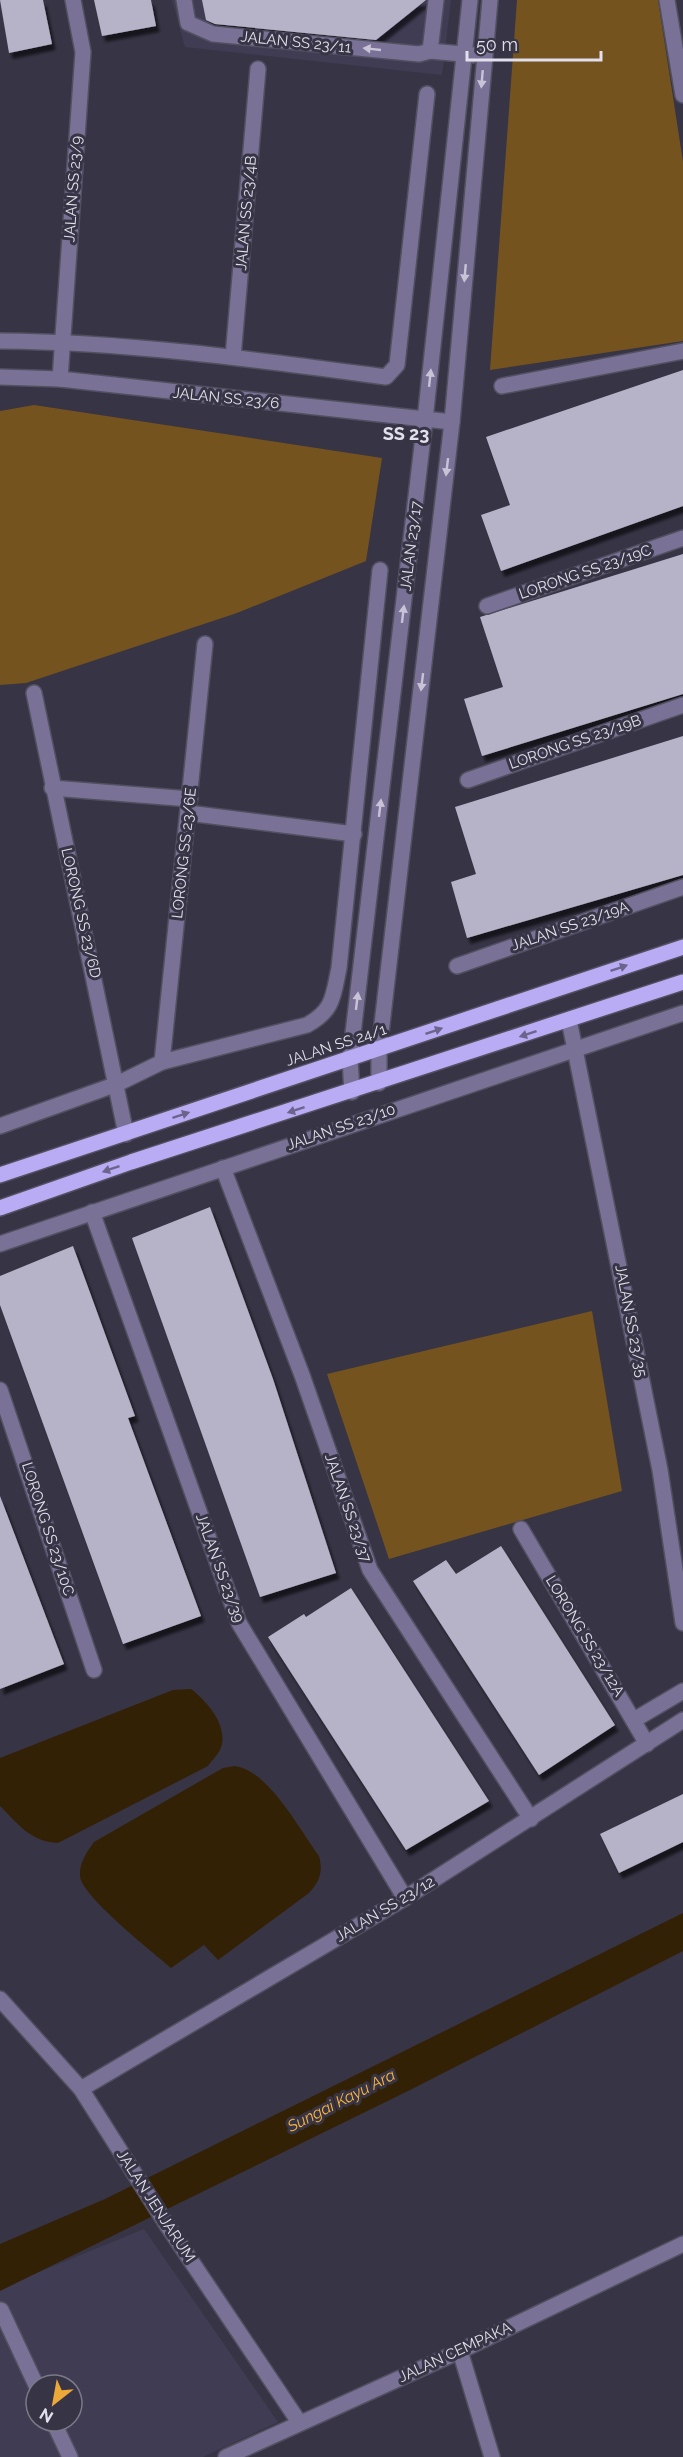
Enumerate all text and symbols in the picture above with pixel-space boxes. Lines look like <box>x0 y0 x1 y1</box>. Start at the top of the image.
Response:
scale bar <box>467 24 600 62</box>
street label: JALAN SS 23/11 <box>240 27 353 57</box>
text: 50 m <box>476 34 518 55</box>
one-way arrow <box>363 44 382 54</box>
one-way arrow <box>477 70 487 89</box>
street label: JALAN SS 23/9 <box>60 135 86 243</box>
street label: JALAN SS 23/4B <box>232 155 260 271</box>
one-way arrow <box>460 264 470 283</box>
one-way arrow <box>425 369 435 388</box>
street label: JALAN SS 23/6 <box>172 383 280 413</box>
district label: SS 23 <box>383 423 429 444</box>
one-way arrow <box>442 458 451 477</box>
street label: JALAN 23/17 <box>397 500 425 592</box>
street label: LORONG SS 23/19C <box>516 541 654 603</box>
one-way arrow <box>398 604 408 623</box>
one-way arrow <box>417 673 427 692</box>
street label: LORONG SS 23/19B <box>507 711 643 773</box>
street label: LORONG SS 23/6E <box>168 787 200 919</box>
one-way arrow <box>375 798 385 817</box>
street label: LORONG SS 23/6D <box>57 846 105 980</box>
street label: JALAN SS 23/19A <box>509 897 631 955</box>
one-way arrow <box>610 963 628 973</box>
one-way arrow <box>353 992 362 1011</box>
street label: JALAN SS 24/1 <box>283 1020 389 1070</box>
one-way arrow <box>425 1026 443 1036</box>
one-way arrow <box>519 1029 537 1039</box>
street label: JALAN SS 23/10 <box>284 1100 398 1154</box>
one-way arrow <box>287 1106 305 1115</box>
one-way arrow <box>172 1110 190 1120</box>
one-way arrow <box>102 1165 120 1175</box>
street label: JALAN SS 23/35 <box>611 1263 651 1379</box>
street label: JALAN SS 23/37 <box>321 1451 375 1565</box>
street label: LORONG SS 23/10C <box>18 1460 78 1598</box>
street label: JALAN SS 23/39 <box>192 1511 248 1625</box>
street label: LORONG SS 23/12A <box>542 1572 628 1700</box>
street label: JALAN SS 23/12 <box>332 1872 438 1946</box>
water label: Sungai Kayu Ara <box>283 2065 399 2136</box>
street label: JALAN JENJARUM <box>113 2146 199 2266</box>
street label: JALAN CEMPAKA <box>396 2318 514 2386</box>
north arrow <box>24 2373 84 2433</box>
text: N <box>36 2404 57 2427</box>

